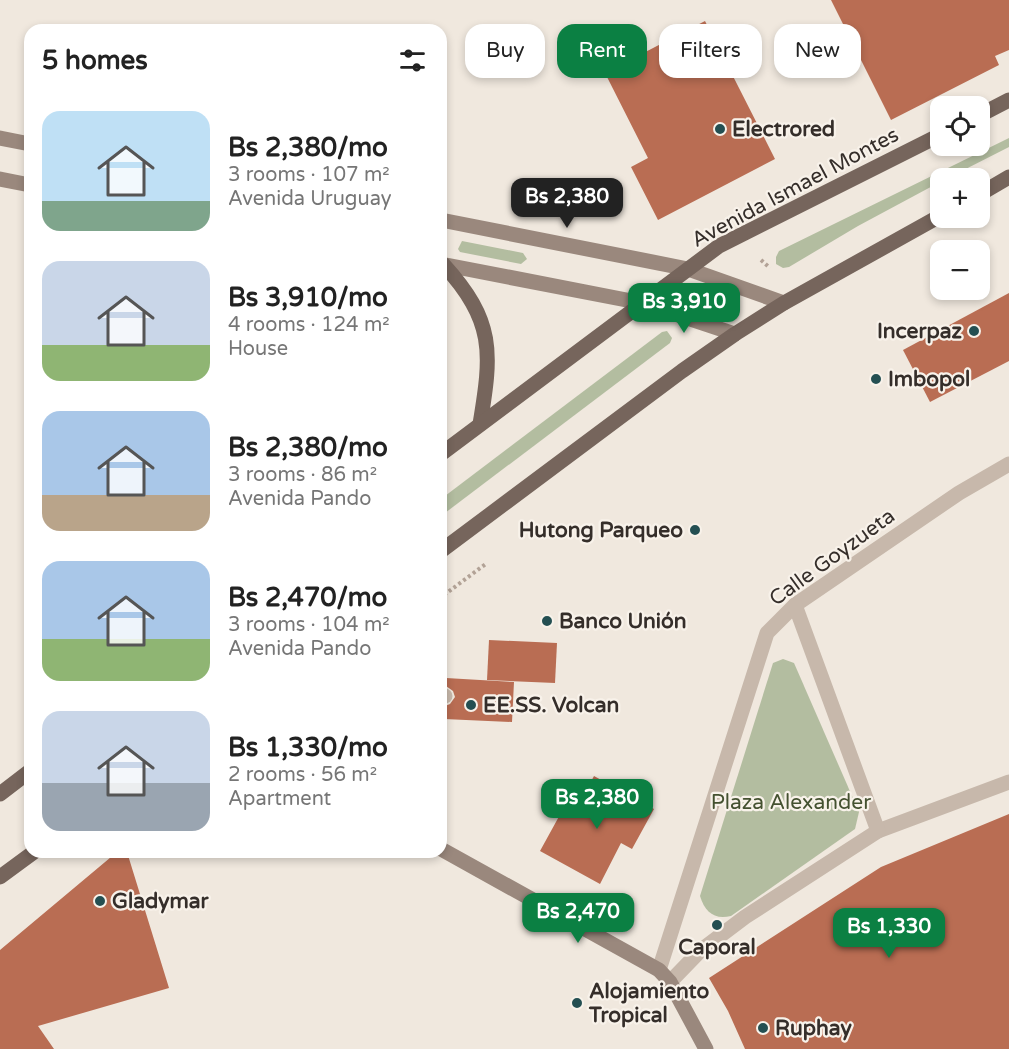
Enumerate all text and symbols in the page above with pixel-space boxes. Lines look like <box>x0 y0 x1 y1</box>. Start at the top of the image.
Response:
chip: Buy <box>465 24 545 78</box>
chip: Rent <box>557 24 647 78</box>
chip: Filters <box>659 24 762 78</box>
chip: New <box>774 24 861 78</box>
icon: filters <box>396 44 429 77</box>
text: 5 homes <box>42 45 148 76</box>
map controls <box>930 96 990 300</box>
button: locate <box>930 96 990 156</box>
place label: Electrored <box>732 117 835 142</box>
street label: Avenida Ismael Montes <box>687 122 903 253</box>
marker: Electrored <box>713 122 727 136</box>
text: Bs 2,380/mo <box>228 132 388 163</box>
icon: home <box>90 135 162 207</box>
text: 3 rooms · 107 m² <box>228 163 390 187</box>
button: + <box>930 168 990 228</box>
pin: Bs 2,380 <box>505 178 629 229</box>
text: Bs 2,380 <box>525 185 609 209</box>
text: Avenida Uruguay <box>228 187 391 211</box>
button: − <box>930 240 990 300</box>
text: Bs 3,910/mo <box>228 282 388 313</box>
pin: Bs 3,910 <box>622 283 746 334</box>
icon: home <box>90 285 162 357</box>
text: Bs 3,910 <box>642 290 726 314</box>
text: 4 rooms · 124 m² <box>228 313 390 337</box>
place label: Incerpaz <box>877 319 963 344</box>
marker: Incerpaz <box>967 324 981 338</box>
text: House <box>228 337 288 361</box>
place label: Imbopol <box>888 367 970 392</box>
marker: Imbopol <box>869 372 883 386</box>
text: Bs 2,380/mo <box>228 432 388 463</box>
icon: home <box>90 435 162 507</box>
text: 3 rooms · 86 m² <box>228 463 377 487</box>
text: Avenida Pando <box>228 487 371 511</box>
street label: Calle Goyzueta <box>765 504 900 611</box>
place label: Hutong Parqueo <box>519 518 683 543</box>
marker: Hutong Parqueo <box>688 523 702 537</box>
text: Bs 2,470/mo <box>228 582 387 613</box>
icon: home <box>90 585 162 657</box>
place label: Banco Unión <box>559 609 687 634</box>
text: 3 rooms · 104 m² <box>228 613 390 637</box>
marker: Banco Unión <box>540 614 554 628</box>
text: Avenida Pando <box>228 637 371 661</box>
place label: EE.SS. Volcan <box>483 693 619 718</box>
marker: EE.SS. Volcan <box>464 698 478 712</box>
text: Bs 1,330/mo <box>228 732 388 763</box>
icon: home <box>90 735 162 807</box>
text: 2 rooms · 56 m² <box>228 763 377 787</box>
pin: Bs 2,380 <box>535 779 659 830</box>
text: Bs 2,380 <box>555 786 639 810</box>
text: Apartment <box>228 787 331 811</box>
park label: Plaza Alexander <box>711 790 871 815</box>
place label: Gladymar <box>112 889 210 914</box>
pin: Bs 2,470 <box>516 893 640 944</box>
marker: Gladymar <box>93 894 107 908</box>
text: Bs 2,470 <box>536 900 620 924</box>
pin: Bs 1,330 <box>827 908 951 959</box>
text: Bs 1,330 <box>847 915 931 939</box>
marker: Caporal <box>710 918 724 932</box>
place label: Caporal <box>678 935 756 960</box>
place label: Alojamiento Tropical <box>588 979 709 1028</box>
marker: Alojamiento Tropical <box>570 996 584 1010</box>
place label: Ruphay <box>775 1016 852 1041</box>
marker: Ruphay <box>756 1021 770 1035</box>

